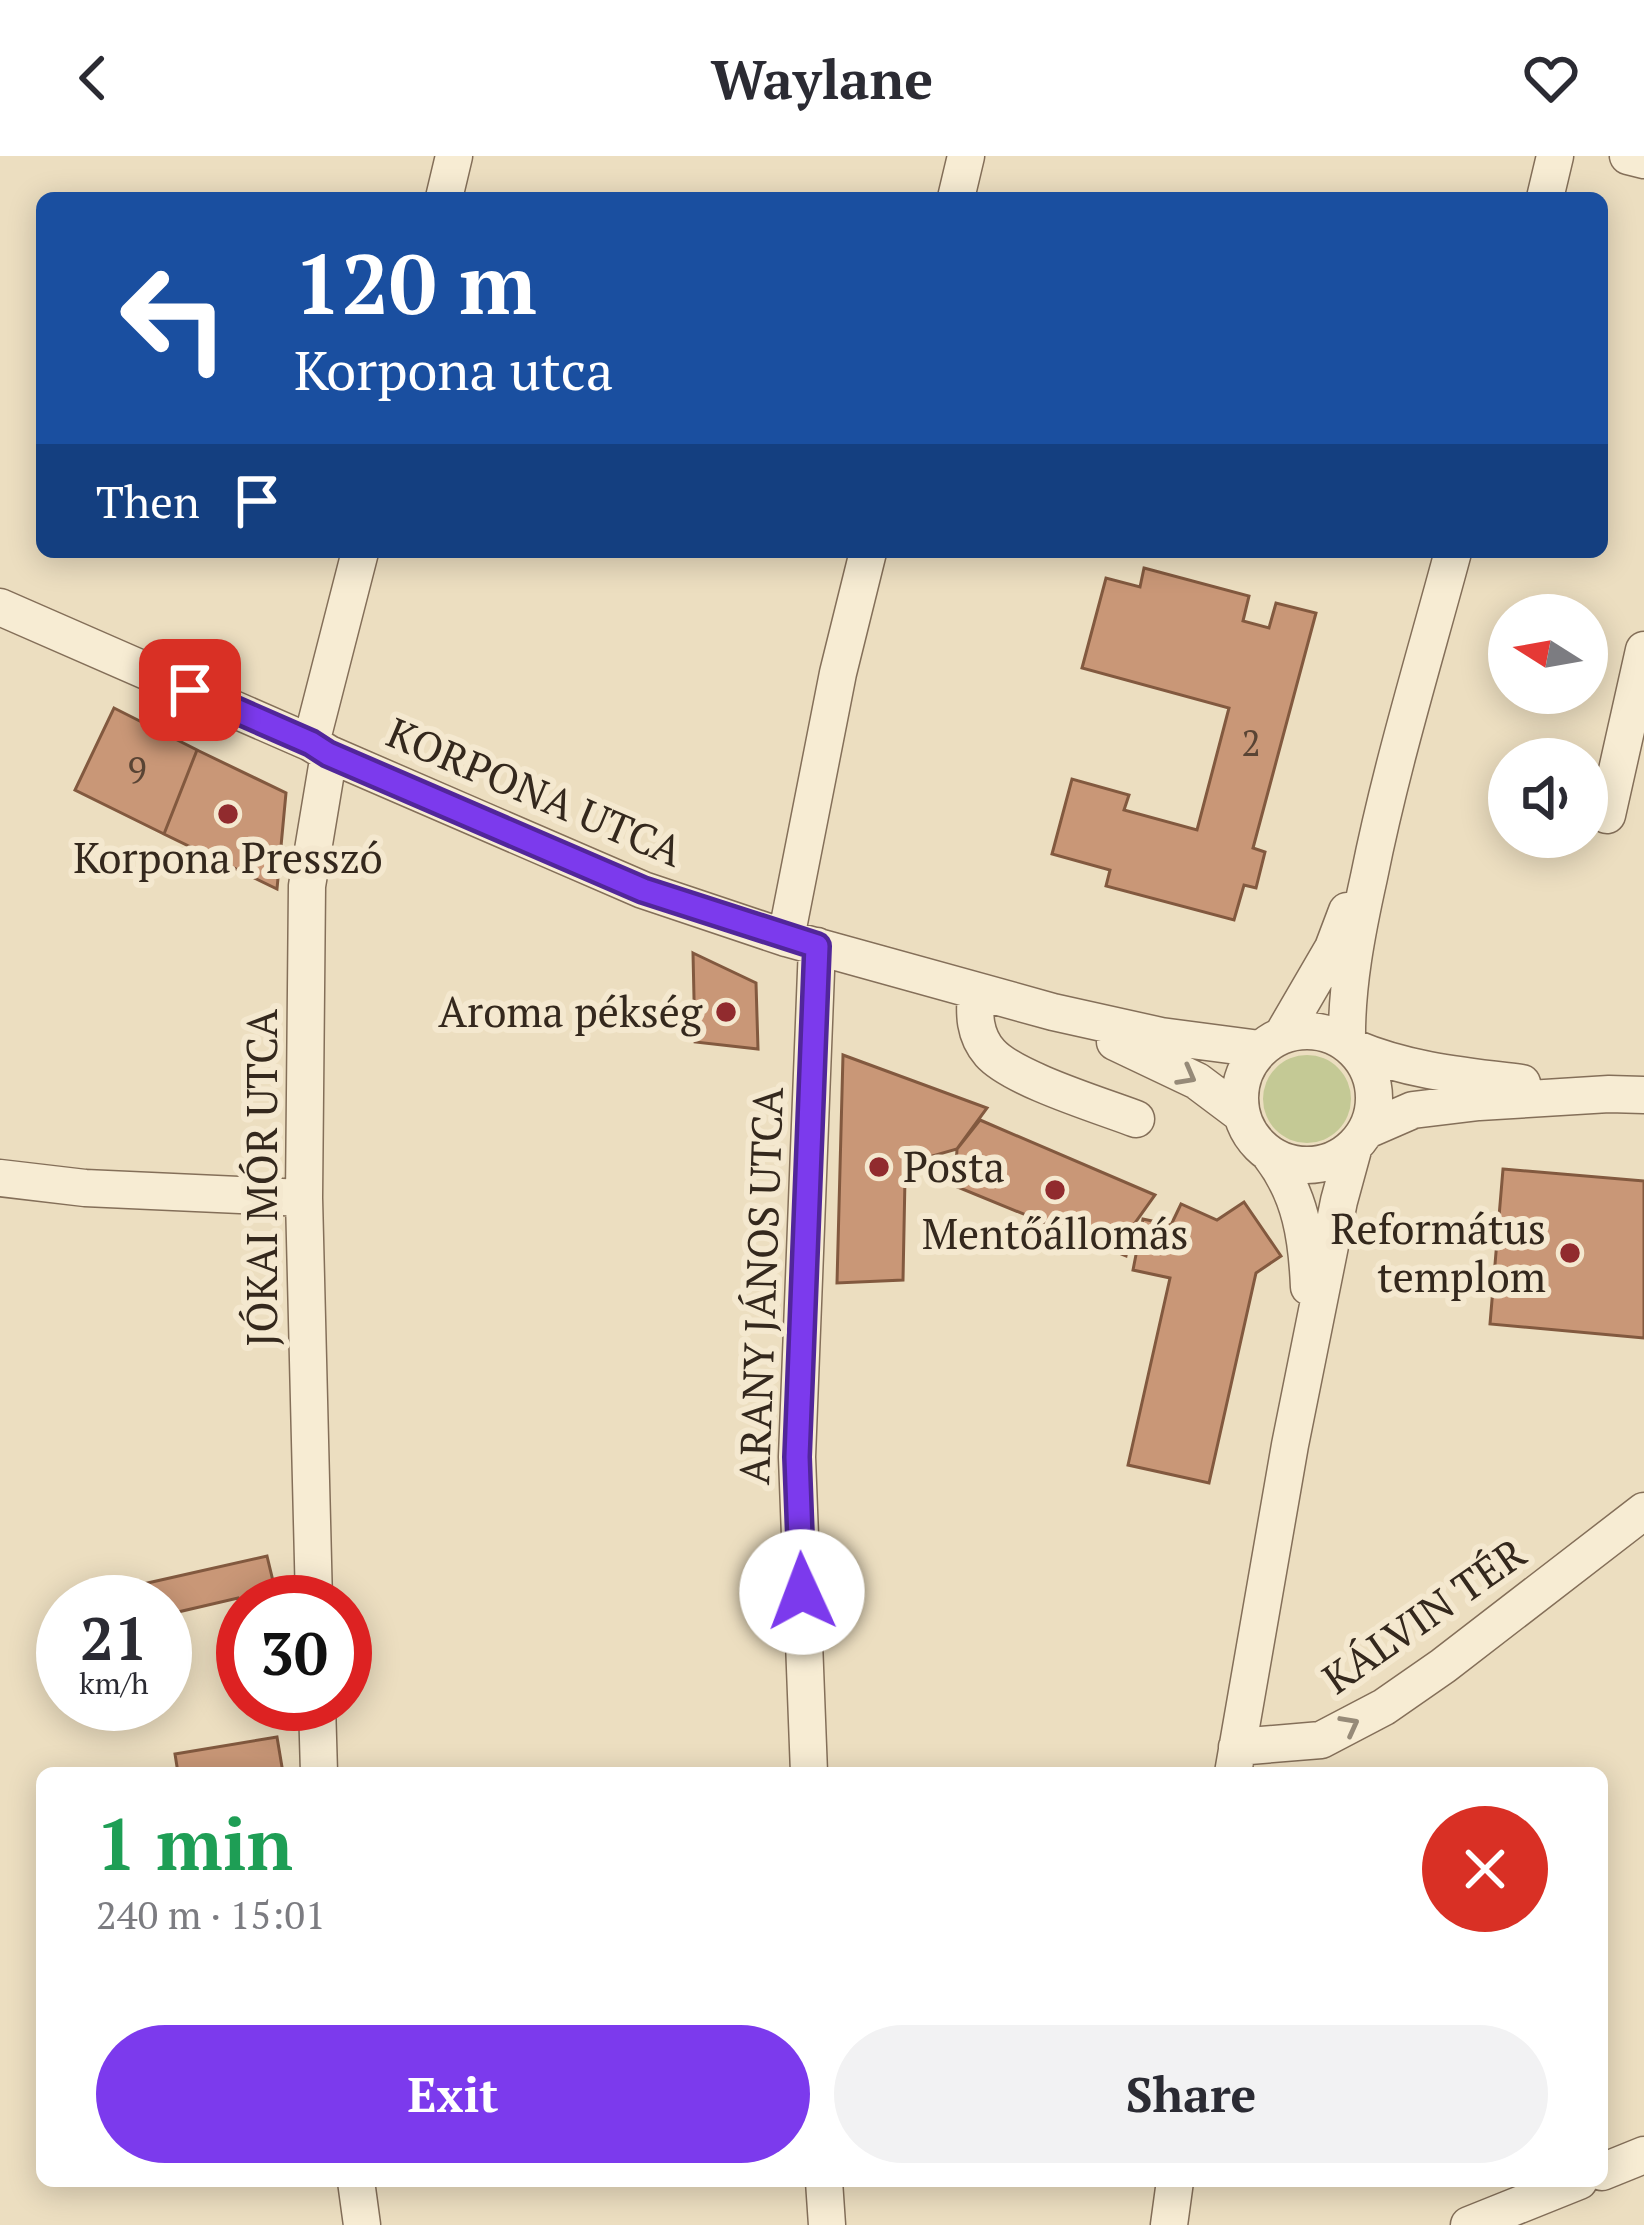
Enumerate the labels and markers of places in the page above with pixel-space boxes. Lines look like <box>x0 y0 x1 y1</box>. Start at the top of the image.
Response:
pin <box>139 639 241 741</box>
marker: Korpona Presszó <box>215 801 241 827</box>
place label: Korpona Presszó <box>73 829 383 885</box>
place label: Aroma pékség <box>438 983 703 1039</box>
marker: Aroma pékség <box>713 999 739 1025</box>
place label: Posta <box>903 1138 1005 1194</box>
marker: Posta <box>866 1154 892 1180</box>
marker: Mentőállomás <box>1042 1177 1068 1203</box>
place label: Református templom <box>1331 1200 1546 1304</box>
place label: Mentőállomás <box>922 1205 1188 1261</box>
marker: Református templom <box>1557 1240 1583 1266</box>

